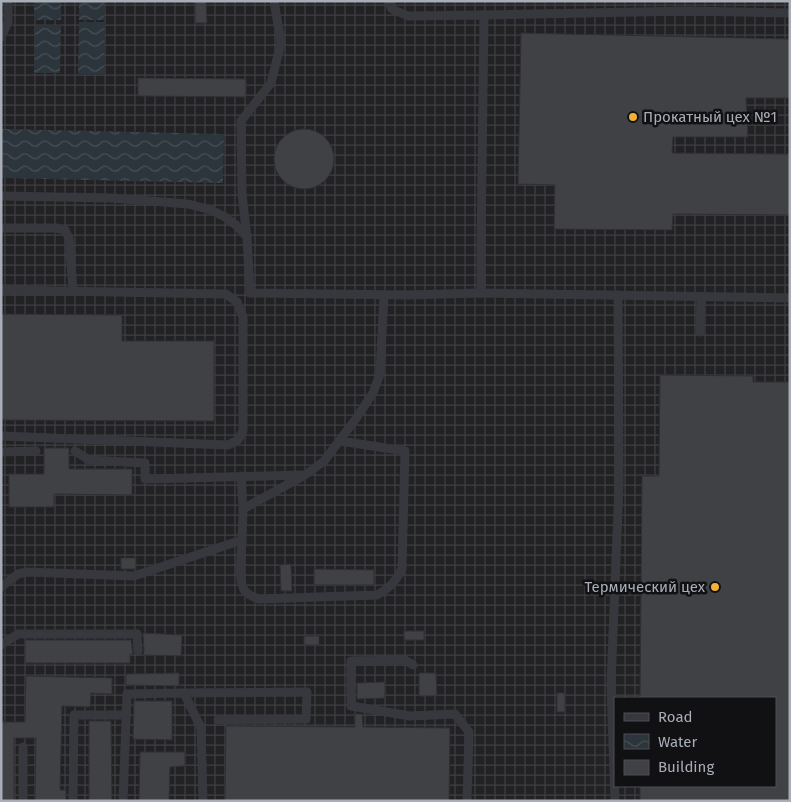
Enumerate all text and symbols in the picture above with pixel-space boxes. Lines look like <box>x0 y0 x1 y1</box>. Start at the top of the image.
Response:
place label: Прокатный цех №1 <box>643 108 777 126</box>
marker: Прокатный цех №1 <box>627 111 639 123</box>
place label: Термический цех <box>585 578 706 596</box>
marker: Термический цех <box>709 581 721 593</box>
legend <box>614 697 776 787</box>
text: Road <box>658 708 693 726</box>
text: Water <box>658 733 697 751</box>
text: Building <box>658 758 714 776</box>

